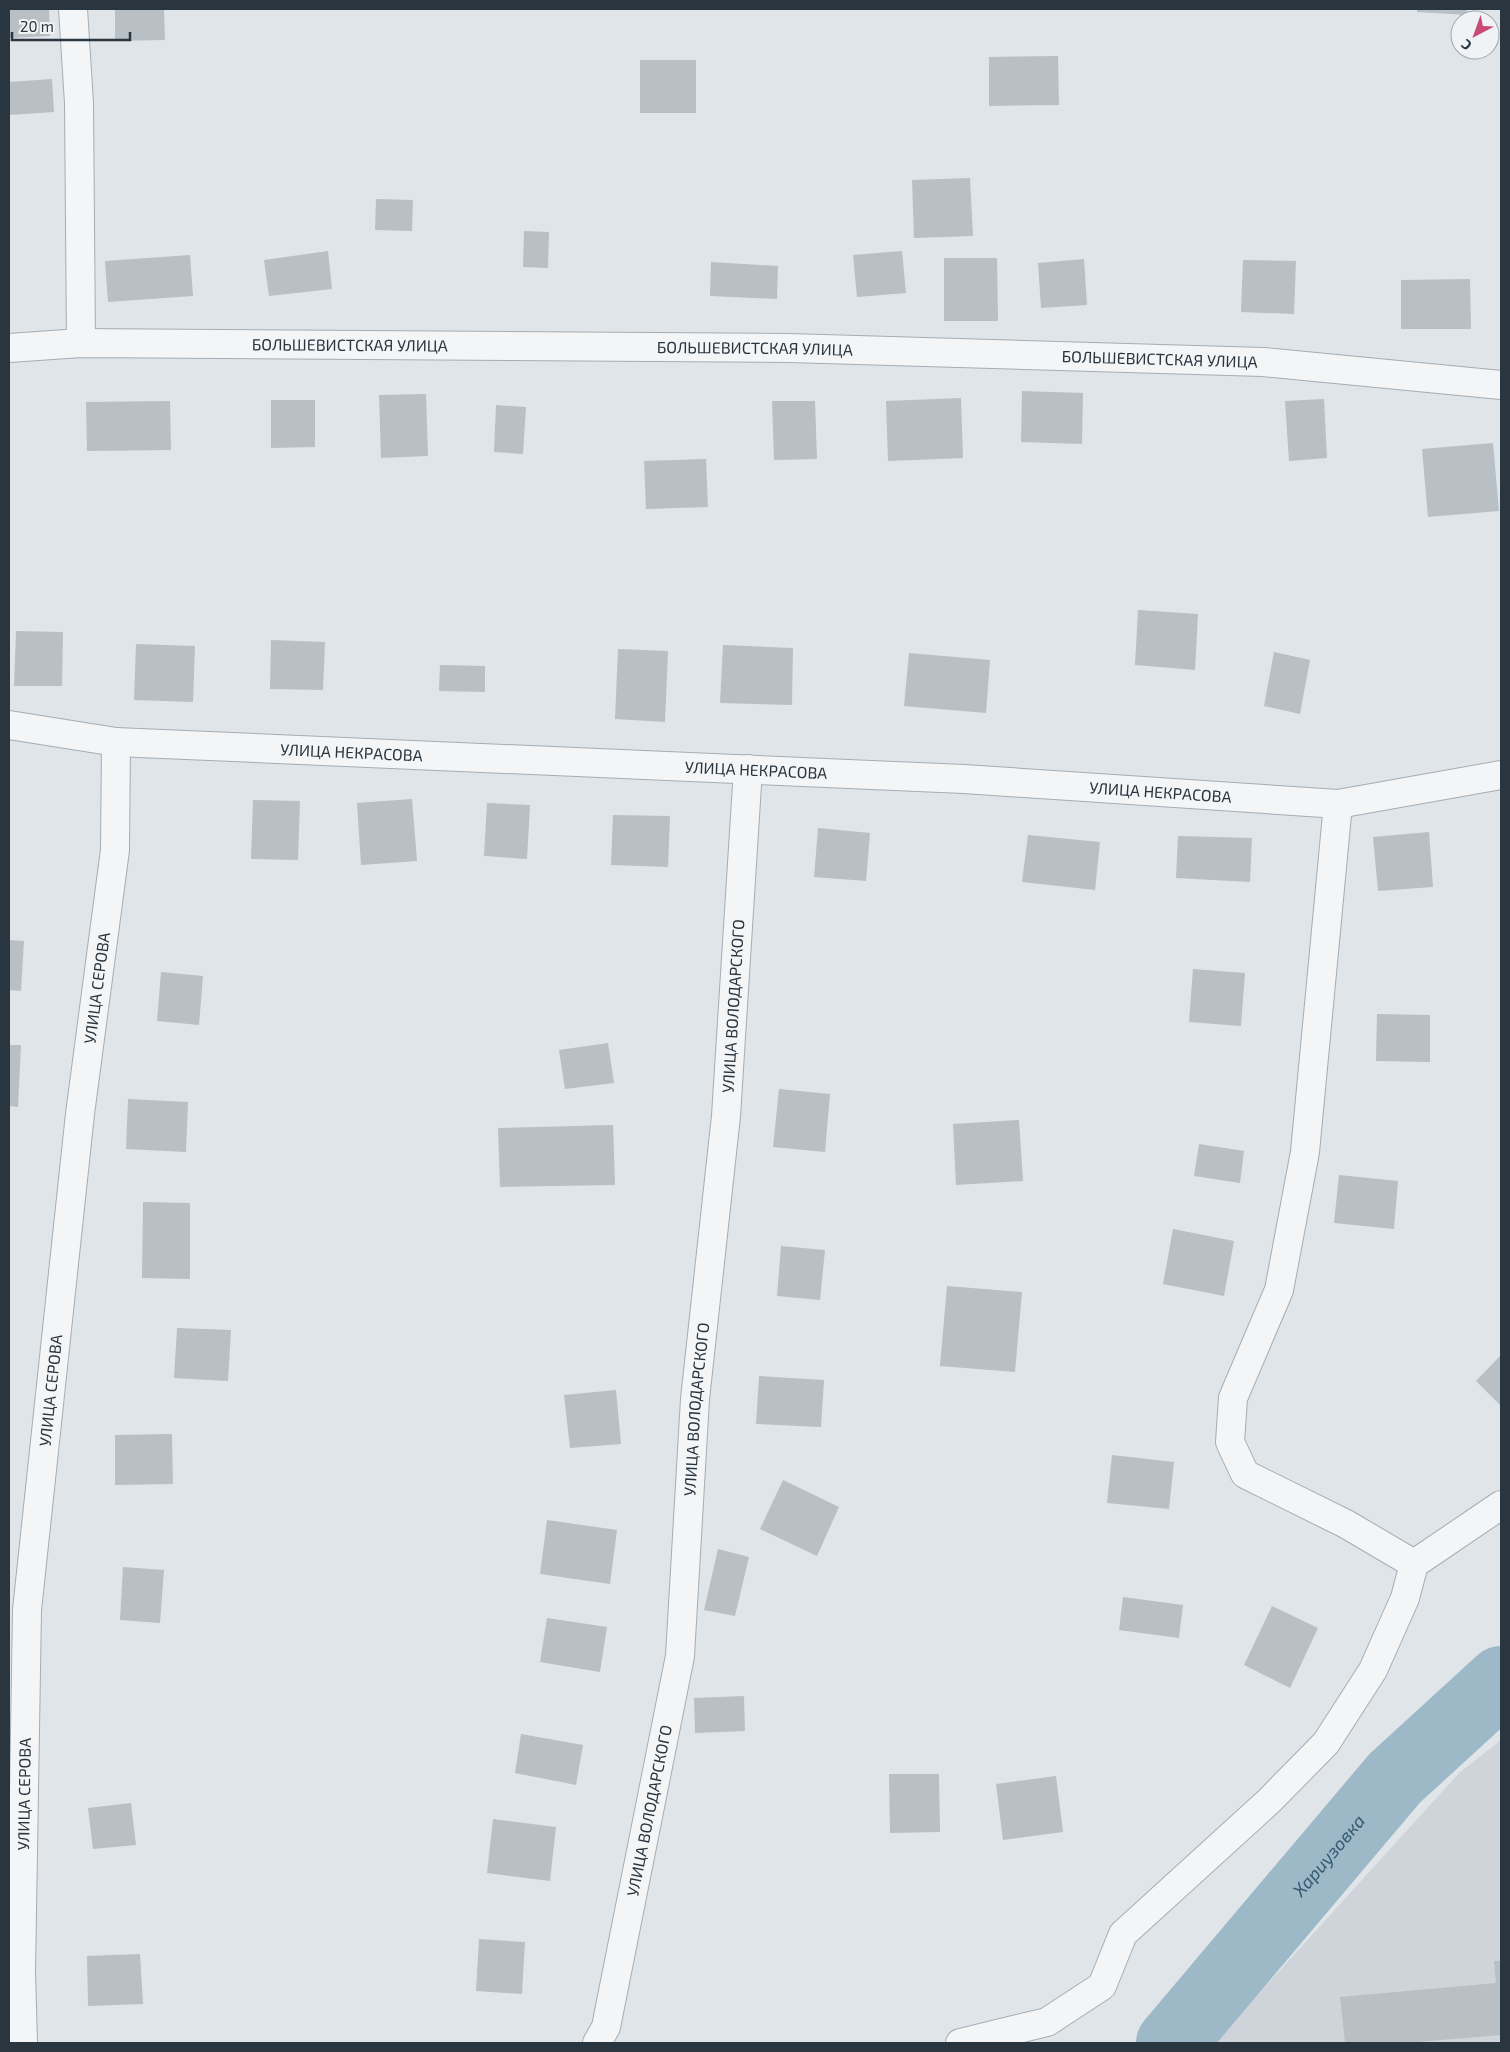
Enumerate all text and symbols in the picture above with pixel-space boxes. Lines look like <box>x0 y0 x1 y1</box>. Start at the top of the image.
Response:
scale bar <box>12 10 130 42</box>
north arrow <box>1450 10 1500 60</box>
text: 20 m <box>20 17 54 35</box>
text: С <box>1457 36 1475 54</box>
street label: БОЛЬШЕВИСТСКАЯ УЛИЦА <box>252 334 448 355</box>
street label: БОЛЬШЕВИСТСКАЯ УЛИЦА <box>657 337 853 359</box>
street label: БОЛЬШЕВИСТСКАЯ УЛИЦА <box>1061 346 1258 371</box>
street label: УЛИЦА НЕКРАСОВА <box>280 739 423 764</box>
street label: УЛИЦА НЕКРАСОВА <box>684 757 828 782</box>
street label: УЛИЦА НЕКРАСОВА <box>1089 777 1232 806</box>
street label: УЛИЦА ВОЛОДАРСКОГО <box>717 918 747 1094</box>
street label: УЛИЦА СЕРОВА <box>79 931 113 1045</box>
street label: УЛИЦА ВОЛОДАРСКОГО <box>679 1321 712 1497</box>
street label: УЛИЦА СЕРОВА <box>35 1333 65 1447</box>
street label: УЛИЦА ВОЛОДАРСКОГО <box>622 1723 675 1898</box>
street label: УЛИЦА СЕРОВА <box>13 1738 34 1850</box>
water label: Хариузовка <box>1287 1810 1369 1901</box>

